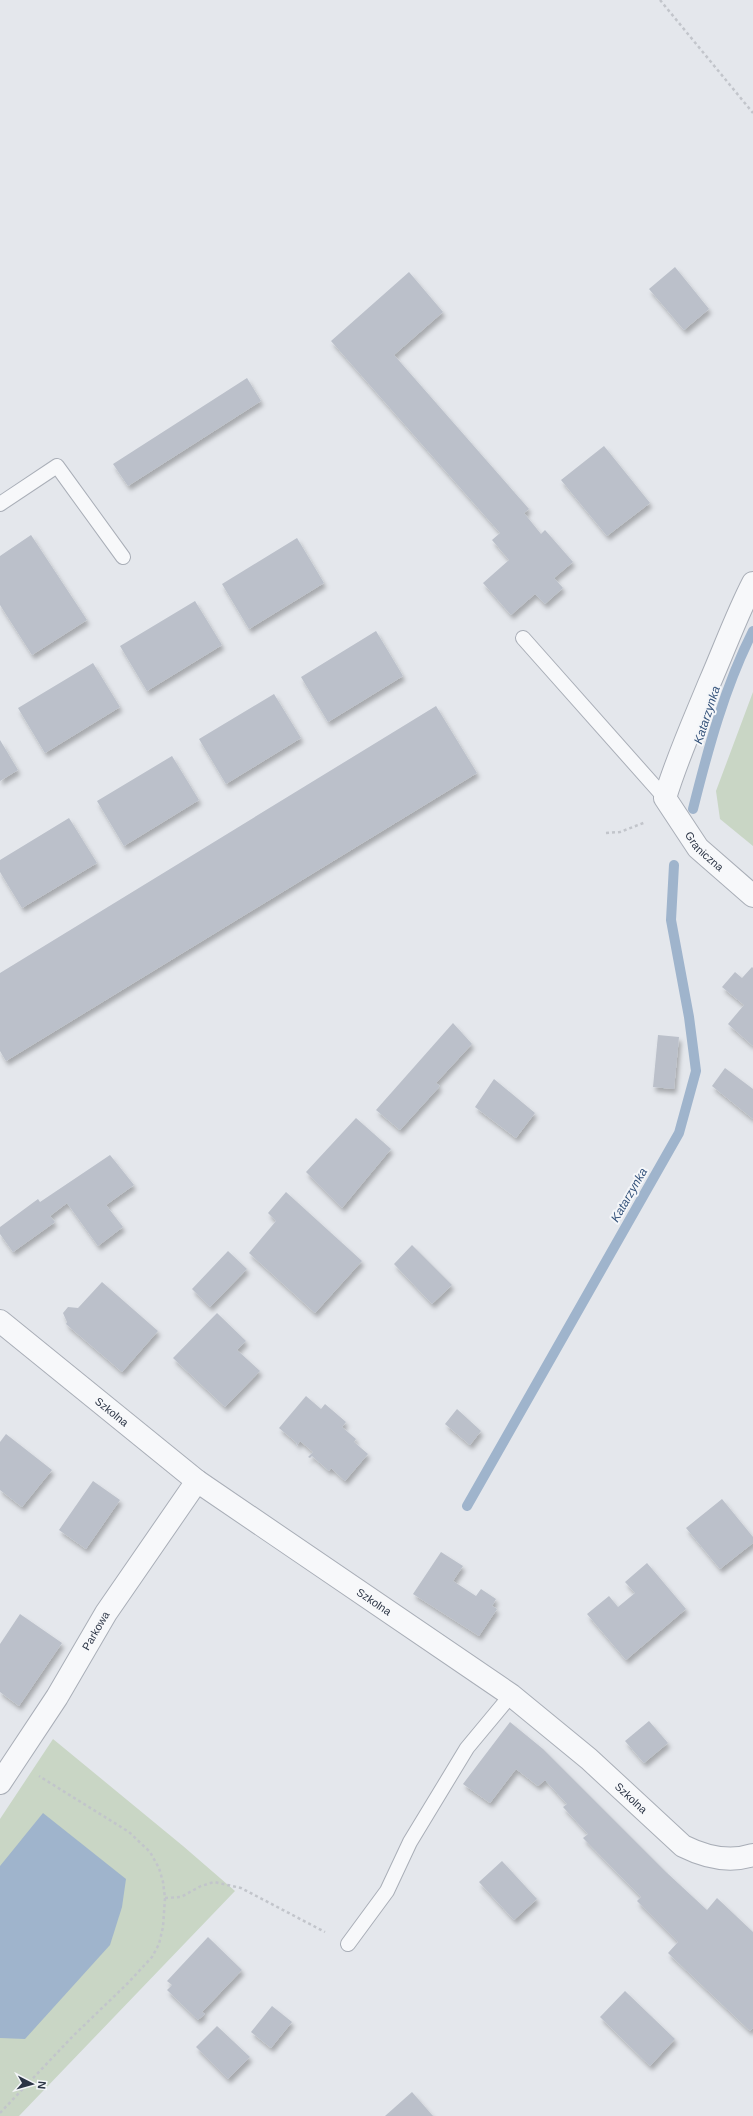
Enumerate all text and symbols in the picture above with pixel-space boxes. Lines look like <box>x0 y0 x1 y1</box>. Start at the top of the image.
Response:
water label: Katarzynka <box>691 684 723 746</box>
street label: Graniczna <box>683 829 727 874</box>
water label: Katarzynka <box>608 1165 650 1224</box>
street label: Szkolna <box>93 1395 131 1429</box>
street label: Szkolna <box>354 1586 394 1618</box>
street label: Parkowa <box>80 1608 112 1652</box>
street label: Szkolna <box>613 1780 650 1816</box>
north arrow <box>12 2064 52 2104</box>
text: N <box>36 2080 48 2090</box>

